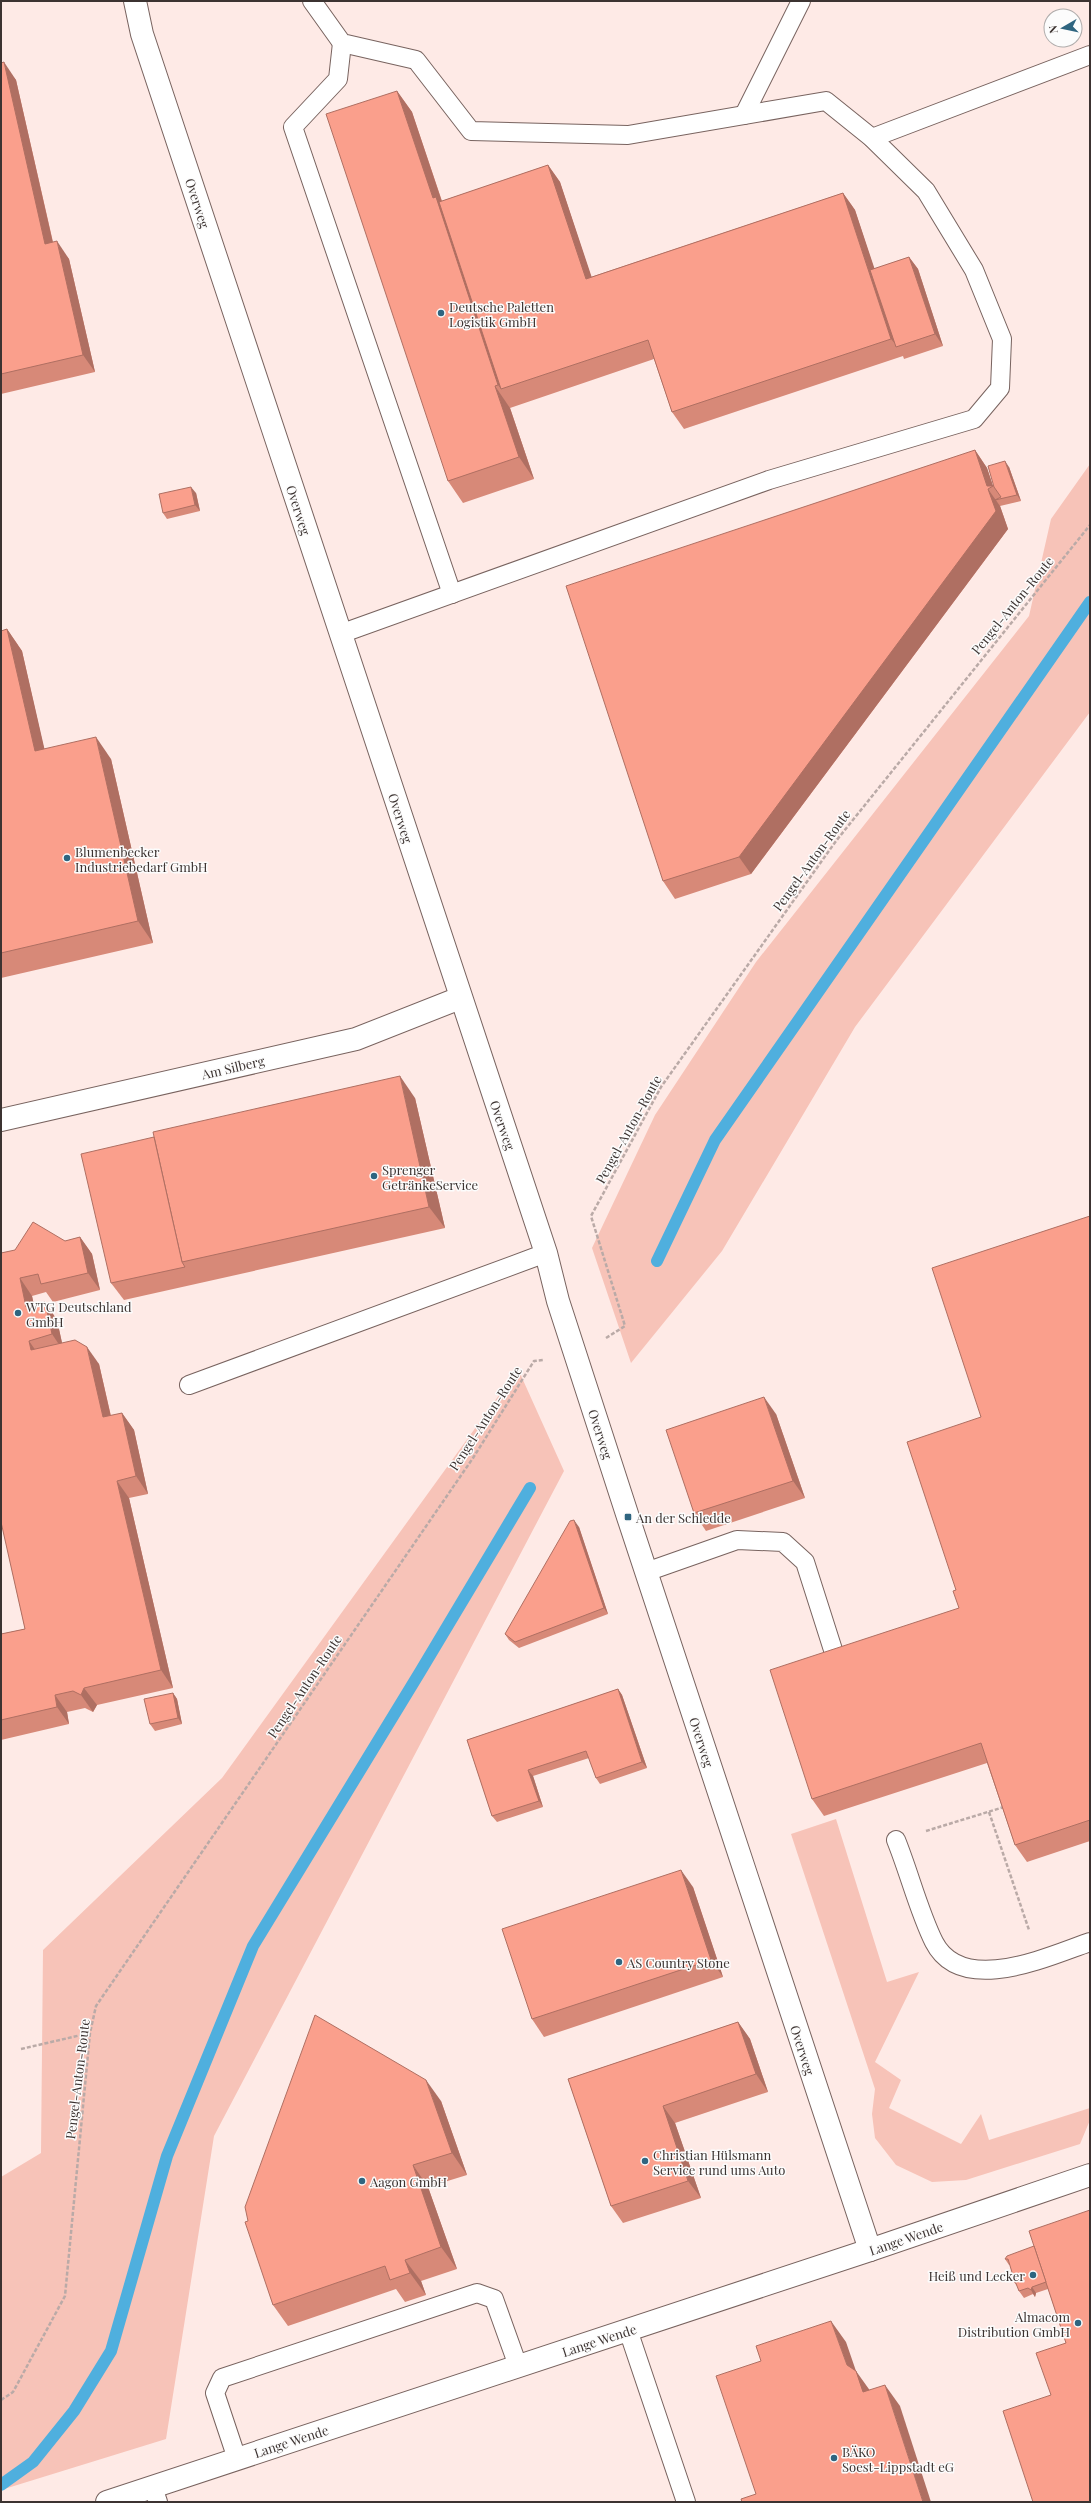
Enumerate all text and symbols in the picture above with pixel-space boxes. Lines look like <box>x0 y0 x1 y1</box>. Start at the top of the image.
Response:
north arrow <box>1043 8 1083 48</box>
text: N <box>1045 24 1061 35</box>
street label: Overweg <box>182 176 214 230</box>
place label: Deutsche Paletten Logistik GmbH <box>449 298 554 330</box>
marker: Deutsche Paletten Logistik GmbH <box>436 308 446 318</box>
street label: Overweg <box>283 483 315 537</box>
street label: Pengel-Anton-Route <box>967 552 1057 657</box>
street label: Overweg <box>385 791 417 845</box>
street label: Pengel-Anton-Route <box>768 806 854 914</box>
place label: Blumenbecker Industriebedarf GmbH <box>75 843 208 875</box>
marker: Blumenbecker Industriebedarf GmbH <box>62 853 72 863</box>
street label: Am Silberg <box>199 1051 266 1083</box>
street label: Pengel-Anton-Route <box>591 1071 665 1186</box>
street label: Overweg <box>487 1098 519 1152</box>
place label: Sprenger GetränkeService <box>382 1161 479 1193</box>
marker: Sprenger GetränkeService <box>369 1171 379 1181</box>
place label: WTG Deutschland GmbH <box>25 1298 132 1330</box>
marker: WTG Deutschland GmbH <box>13 1308 23 1318</box>
street label: Pengel-Anton-Route <box>445 1362 525 1473</box>
street label: Overweg <box>585 1407 617 1461</box>
place label: An der Schledde <box>635 1509 731 1526</box>
marker: An der Schledde <box>623 1512 633 1522</box>
street label: Pengel-Anton-Route <box>263 1631 345 1741</box>
street label: Overweg <box>686 1715 718 1769</box>
place label: AS Country Stone <box>626 1954 730 1971</box>
marker: AS Country Stone <box>614 1957 624 1967</box>
street label: Pengel-Anton-Route <box>61 2017 93 2140</box>
street label: Overweg <box>787 2023 819 2077</box>
place label: Christian Hülsmann Service rund ums Auto <box>653 2146 785 2178</box>
marker: Christian Hülsmann Service rund ums Auto <box>640 2156 650 2166</box>
place label: Aagon GmbH <box>369 2173 447 2190</box>
marker: Aagon GmbH <box>357 2176 367 2186</box>
street label: Lange Wende <box>867 2217 946 2259</box>
place label: Heiß und Lecker <box>928 2267 1025 2284</box>
marker: Heiß und Lecker <box>1028 2270 1038 2280</box>
place label: Almacom Distribution GmbH <box>958 2308 1070 2340</box>
marker: Almacom Distribution GmbH <box>1073 2318 1083 2328</box>
street label: Lange Wende <box>560 2320 639 2360</box>
street label: Lange Wende <box>252 2421 331 2461</box>
place label: BÄKO Soest-Lippstadt eG <box>842 2443 954 2475</box>
marker: BÄKO Soest-Lippstadt eG <box>829 2453 839 2463</box>

